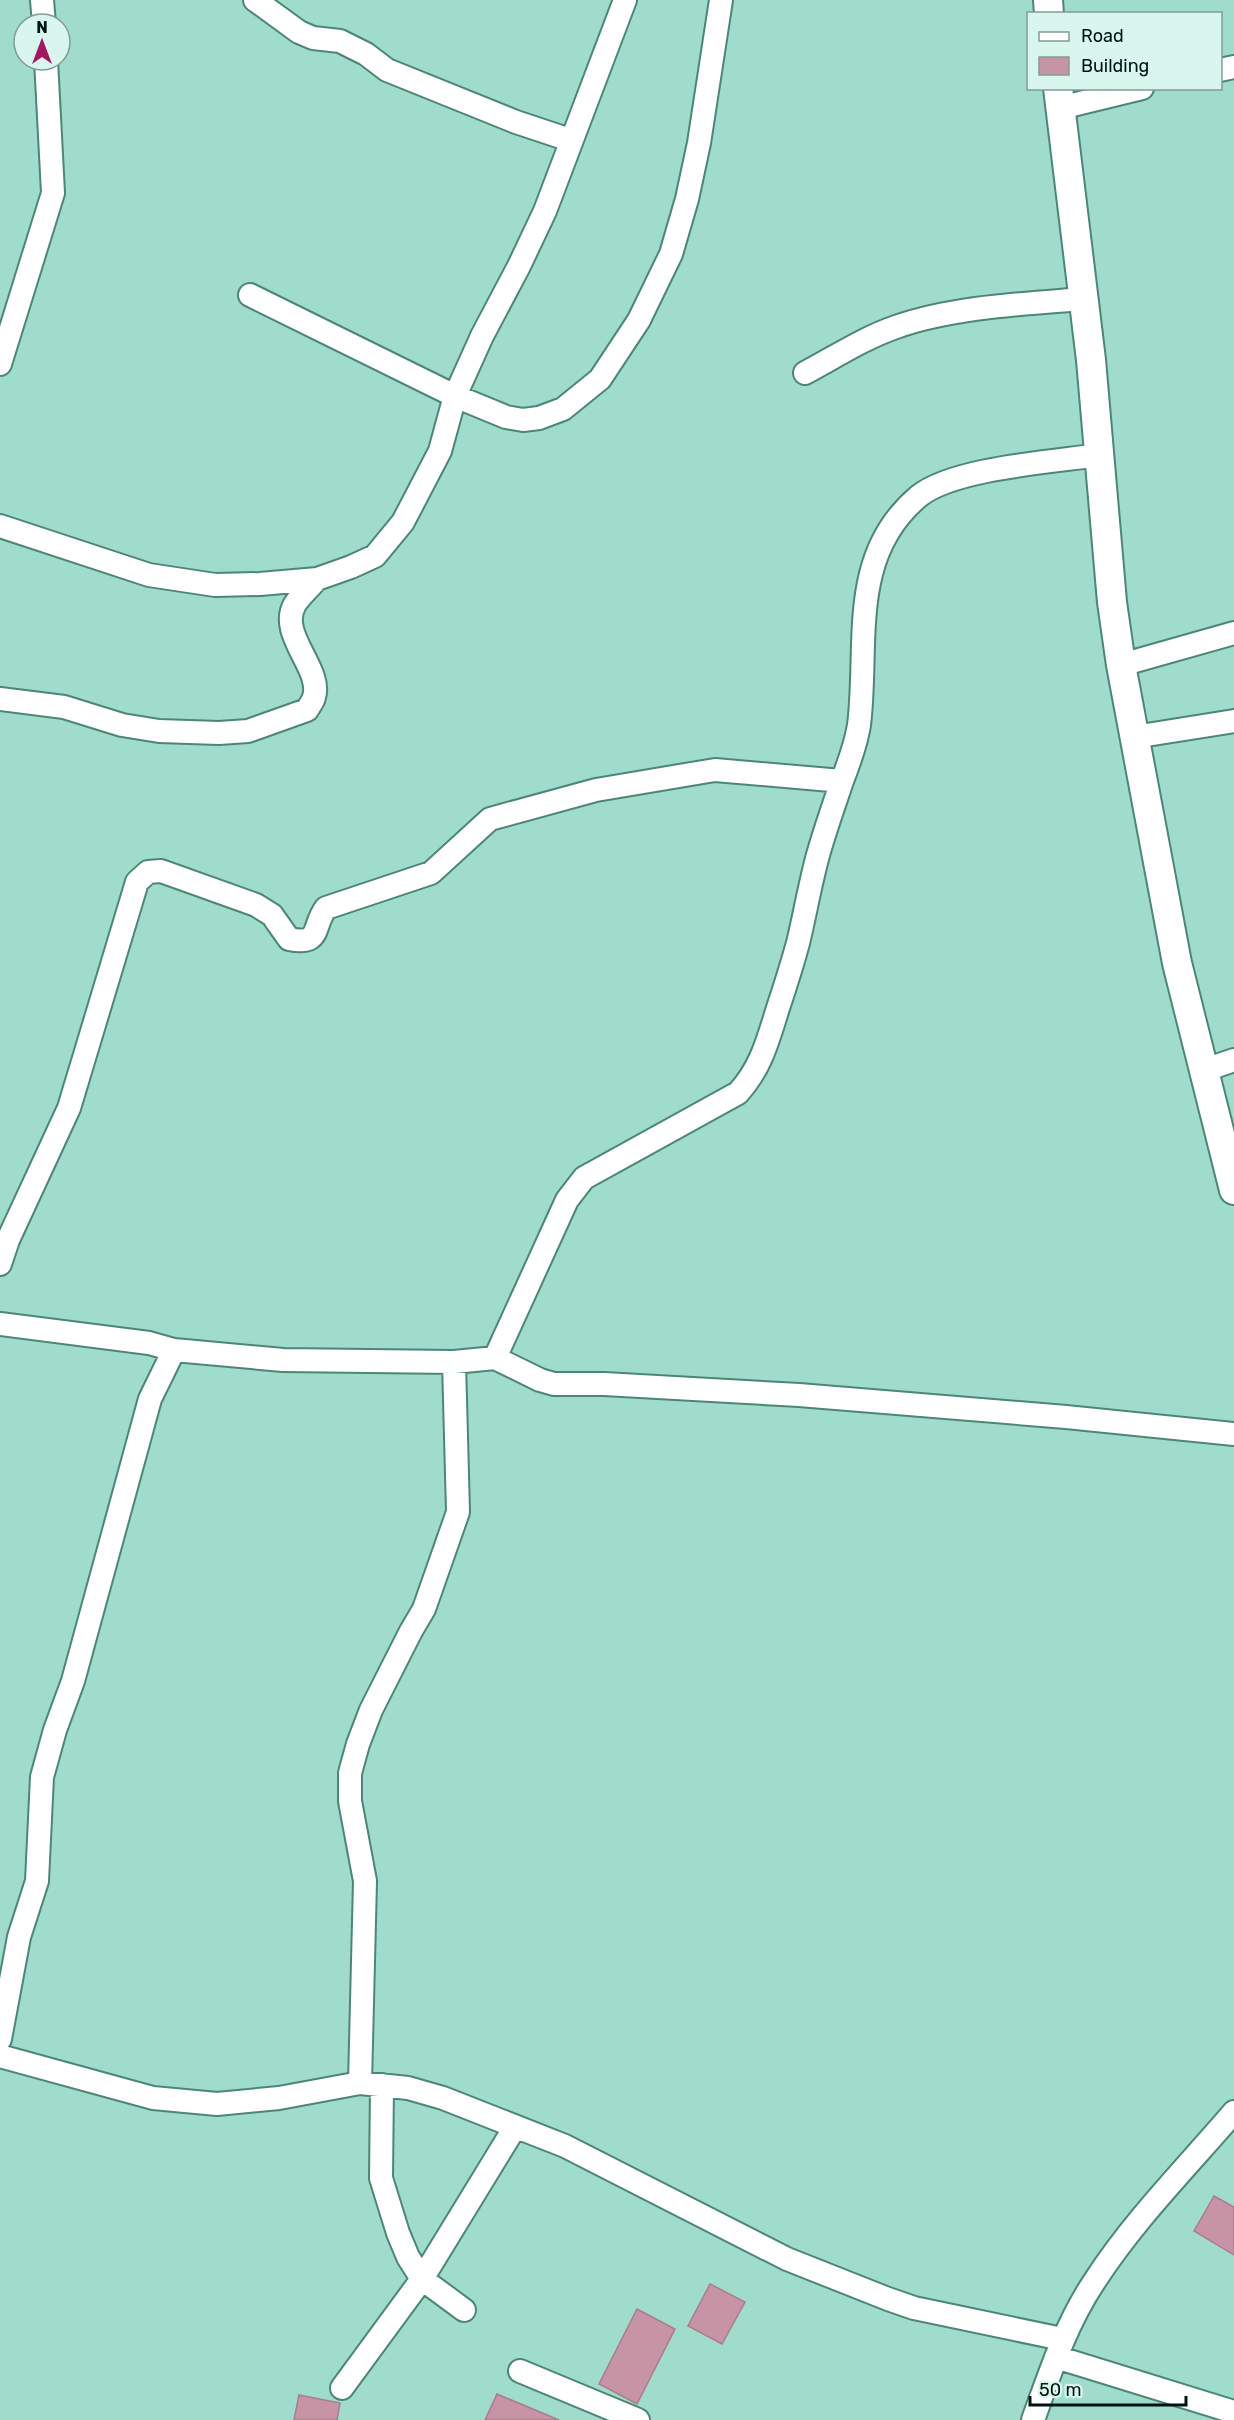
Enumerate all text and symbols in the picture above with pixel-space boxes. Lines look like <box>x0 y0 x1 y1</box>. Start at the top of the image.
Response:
north arrow <box>12 12 72 72</box>
legend <box>1027 12 1222 90</box>
text: N <box>36 18 48 37</box>
text: Road <box>1081 25 1124 47</box>
text: Building <box>1081 55 1149 77</box>
scale bar <box>1030 2369 1186 2407</box>
text: 50 m <box>1039 2379 1082 2401</box>

